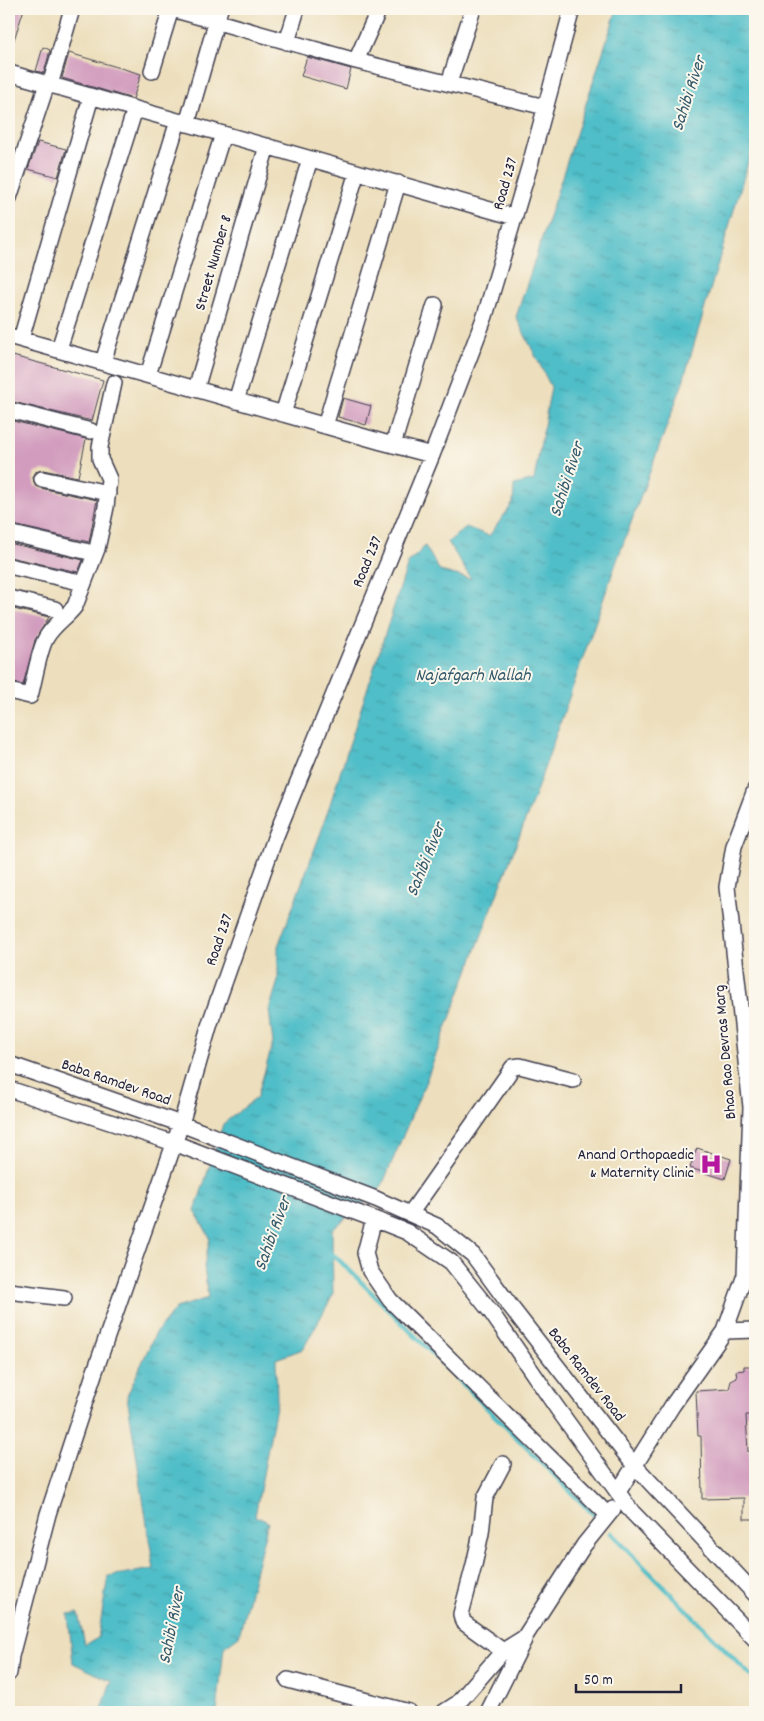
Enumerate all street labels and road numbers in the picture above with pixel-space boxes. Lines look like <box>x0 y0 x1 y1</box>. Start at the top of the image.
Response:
street label: Road 237 <box>488 155 524 213</box>
street label: Street Number 8 <box>189 213 239 313</box>
street label: Road 237 <box>347 533 389 591</box>
street label: Road 237 <box>200 911 240 969</box>
street label: Bhao Rao Devras Marg <box>709 984 743 1120</box>
street label: Baba Ramdev Road <box>58 1054 174 1112</box>
street label: Baba Ramdev Road <box>542 1323 630 1427</box>

